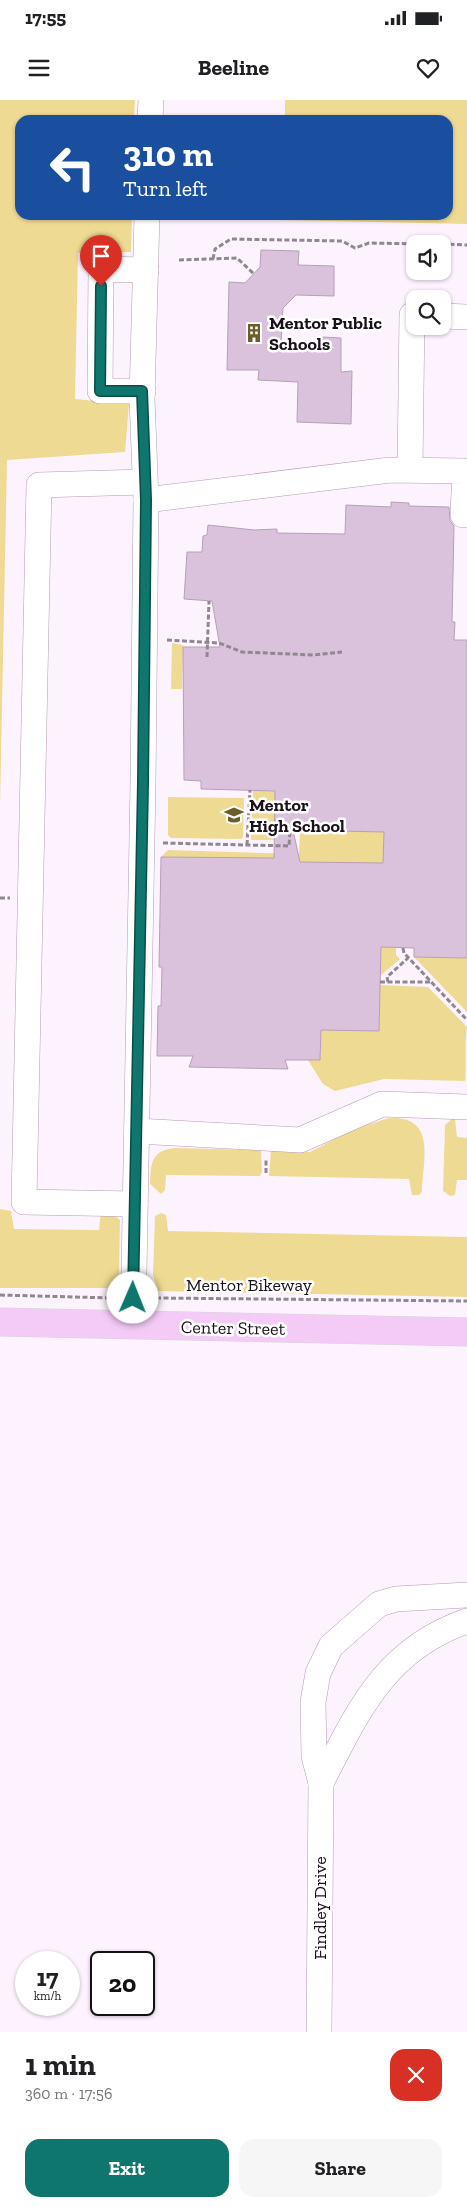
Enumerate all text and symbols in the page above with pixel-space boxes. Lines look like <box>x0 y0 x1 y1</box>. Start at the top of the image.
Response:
text: 17:55 <box>25 6 66 29</box>
icon: menu <box>25 54 53 82</box>
text: Beeline <box>198 54 269 81</box>
icon: heart <box>414 54 442 82</box>
text: 310 m <box>123 133 213 175</box>
icon: left <box>40 135 105 200</box>
text: Turn left <box>123 175 207 202</box>
pin <box>80 235 122 286</box>
map controls <box>406 235 451 335</box>
button: sound <box>406 235 451 280</box>
icon: arrive <box>87 242 115 270</box>
button: search <box>406 290 451 335</box>
place label: Mentor Public Schools <box>269 312 383 355</box>
building icon: Mentor Public Schools <box>243 322 265 344</box>
place label: Mentor High School <box>249 794 345 837</box>
school or university icon: Mentor High School <box>223 804 245 826</box>
position arrow <box>106 1271 158 1323</box>
street label: Mentor Bikeway <box>186 1274 313 1296</box>
street label: Center Street <box>181 1316 286 1340</box>
street label: Findley Drive <box>309 1856 331 1960</box>
speed limit sign: 20 <box>90 1951 155 2016</box>
text: 17 <box>37 1962 58 1992</box>
text: km/h <box>34 1989 61 2003</box>
text: 1 min <box>25 2047 96 2083</box>
button: close <box>390 2049 442 2101</box>
text: 360 m · 17:56 <box>25 2084 112 2103</box>
button: Exit <box>25 2139 229 2197</box>
button: Share <box>239 2139 442 2197</box>

